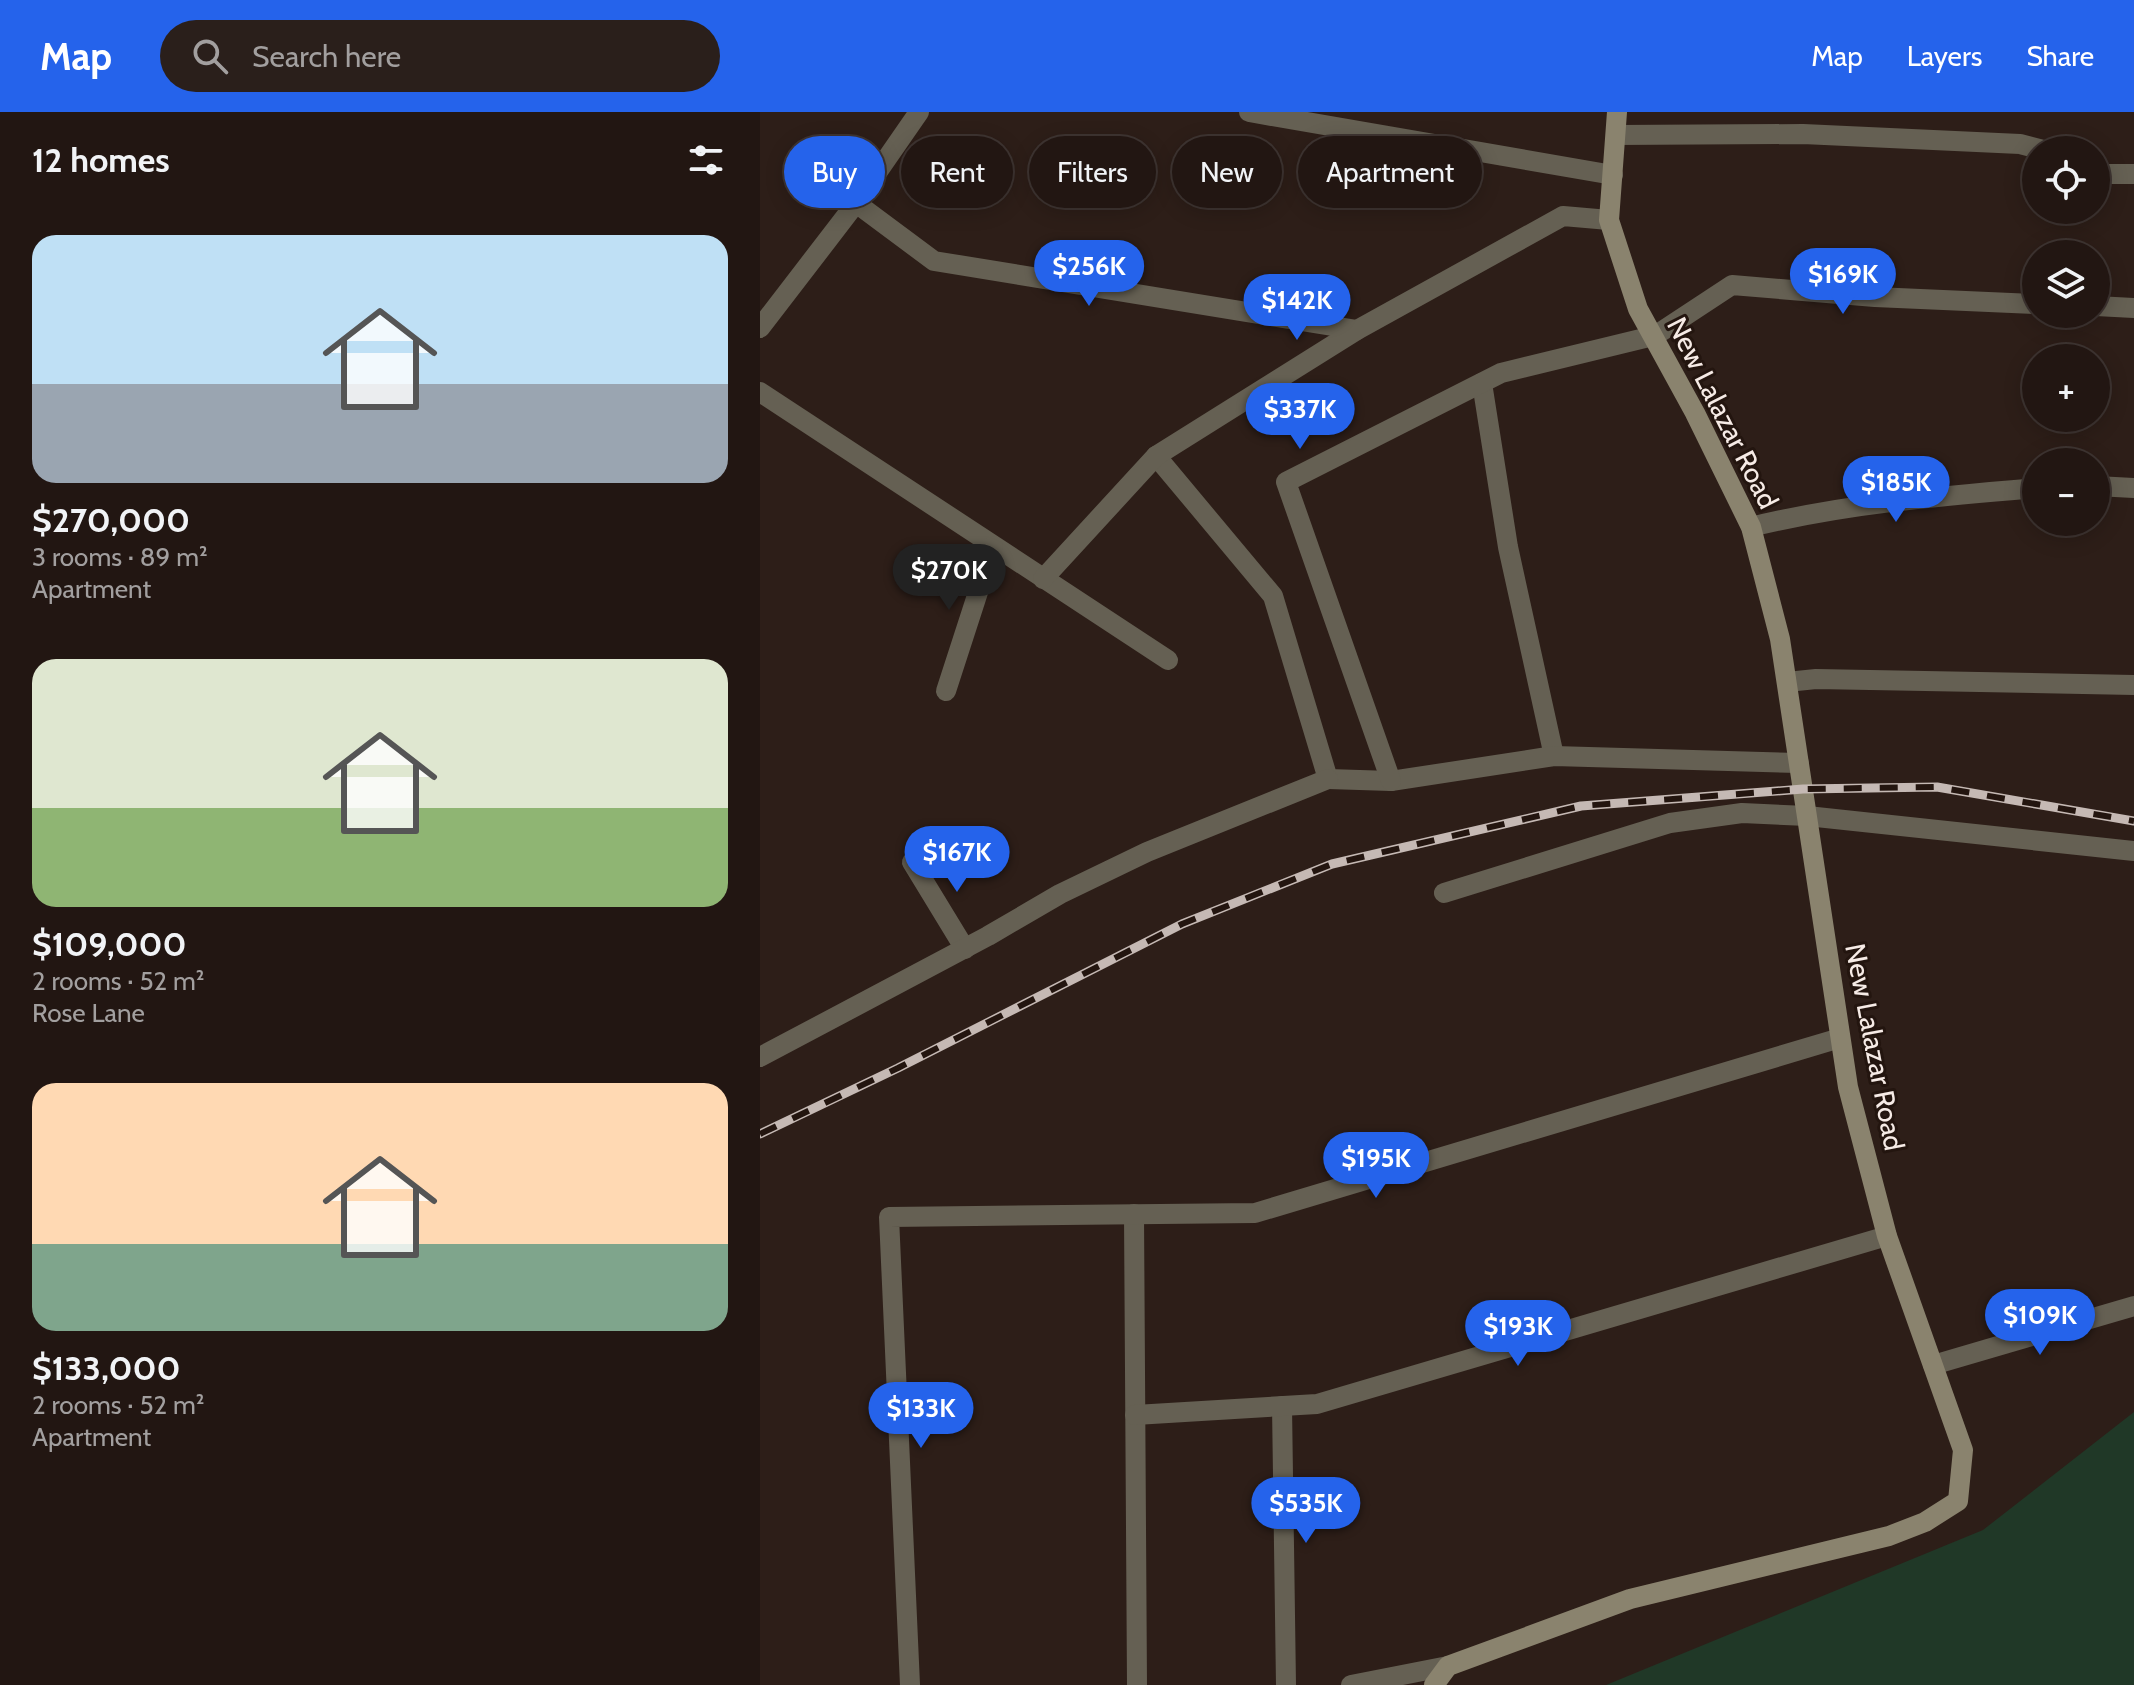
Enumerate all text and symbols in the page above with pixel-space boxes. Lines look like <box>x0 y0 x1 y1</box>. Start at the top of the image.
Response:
search box <box>160 20 720 92</box>
text: Map <box>40 33 112 80</box>
icon: search <box>188 34 232 78</box>
text: Search here <box>252 38 401 75</box>
text: Map <box>1811 39 1863 73</box>
text: Layers <box>1907 39 1982 73</box>
text: Share <box>2026 39 2094 73</box>
chip: Buy <box>784 136 885 208</box>
chip: Rent <box>901 136 1013 208</box>
chip: Filters <box>1029 136 1156 208</box>
chip: New <box>1172 136 1282 208</box>
chip: Apartment <box>1298 136 1482 208</box>
map controls <box>2022 136 2110 536</box>
button: locate <box>2022 136 2110 224</box>
icon: filters <box>684 138 728 182</box>
text: 12 homes <box>32 139 170 181</box>
pin: $256K <box>1033 240 1145 308</box>
button: layers <box>2022 240 2110 328</box>
pin: $169K <box>1787 248 1899 316</box>
text: $256K <box>1052 250 1126 282</box>
text: $169K <box>1808 258 1878 290</box>
pin: $142K <box>1241 274 1353 342</box>
text: $142K <box>1262 284 1332 316</box>
icon: home <box>308 287 452 431</box>
street label: New Lalazar Road <box>1660 312 1786 514</box>
button: + <box>2022 344 2110 432</box>
pin: $337K <box>1244 383 1356 451</box>
text: $337K <box>1264 393 1336 425</box>
button: − <box>2022 448 2110 536</box>
pin: $185K <box>1840 456 1952 524</box>
text: $185K <box>1861 466 1931 498</box>
text: $270,000 <box>32 499 190 541</box>
text: 3 rooms · 89 m² <box>32 541 208 573</box>
pin: $270K <box>893 544 1005 612</box>
text: $270K <box>911 554 987 586</box>
text: Apartment <box>32 573 151 605</box>
icon: home <box>308 711 452 855</box>
pin: $167K <box>901 826 1013 894</box>
text: $167K <box>923 836 991 868</box>
text: $109,000 <box>32 923 186 965</box>
street label: New Lalazar Road <box>1838 941 1912 1153</box>
text: 2 rooms · 52 m² <box>32 965 204 997</box>
text: Rose Lane <box>32 997 145 1029</box>
pin: $195K <box>1320 1132 1432 1200</box>
icon: home <box>308 1135 452 1279</box>
text: $195K <box>1341 1142 1411 1174</box>
pin: $109K <box>1984 1289 2096 1357</box>
text: $109K <box>2003 1299 2077 1331</box>
pin: $193K <box>1462 1300 1574 1368</box>
text: $193K <box>1483 1310 1553 1342</box>
text: $133,000 <box>32 1347 181 1389</box>
pin: $133K <box>865 1382 977 1450</box>
text: 2 rooms · 52 m² <box>32 1389 204 1421</box>
text: $133K <box>886 1392 956 1424</box>
text: Apartment <box>32 1421 151 1453</box>
pin: $535K <box>1250 1477 1362 1545</box>
text: $535K <box>1269 1487 1343 1519</box>

